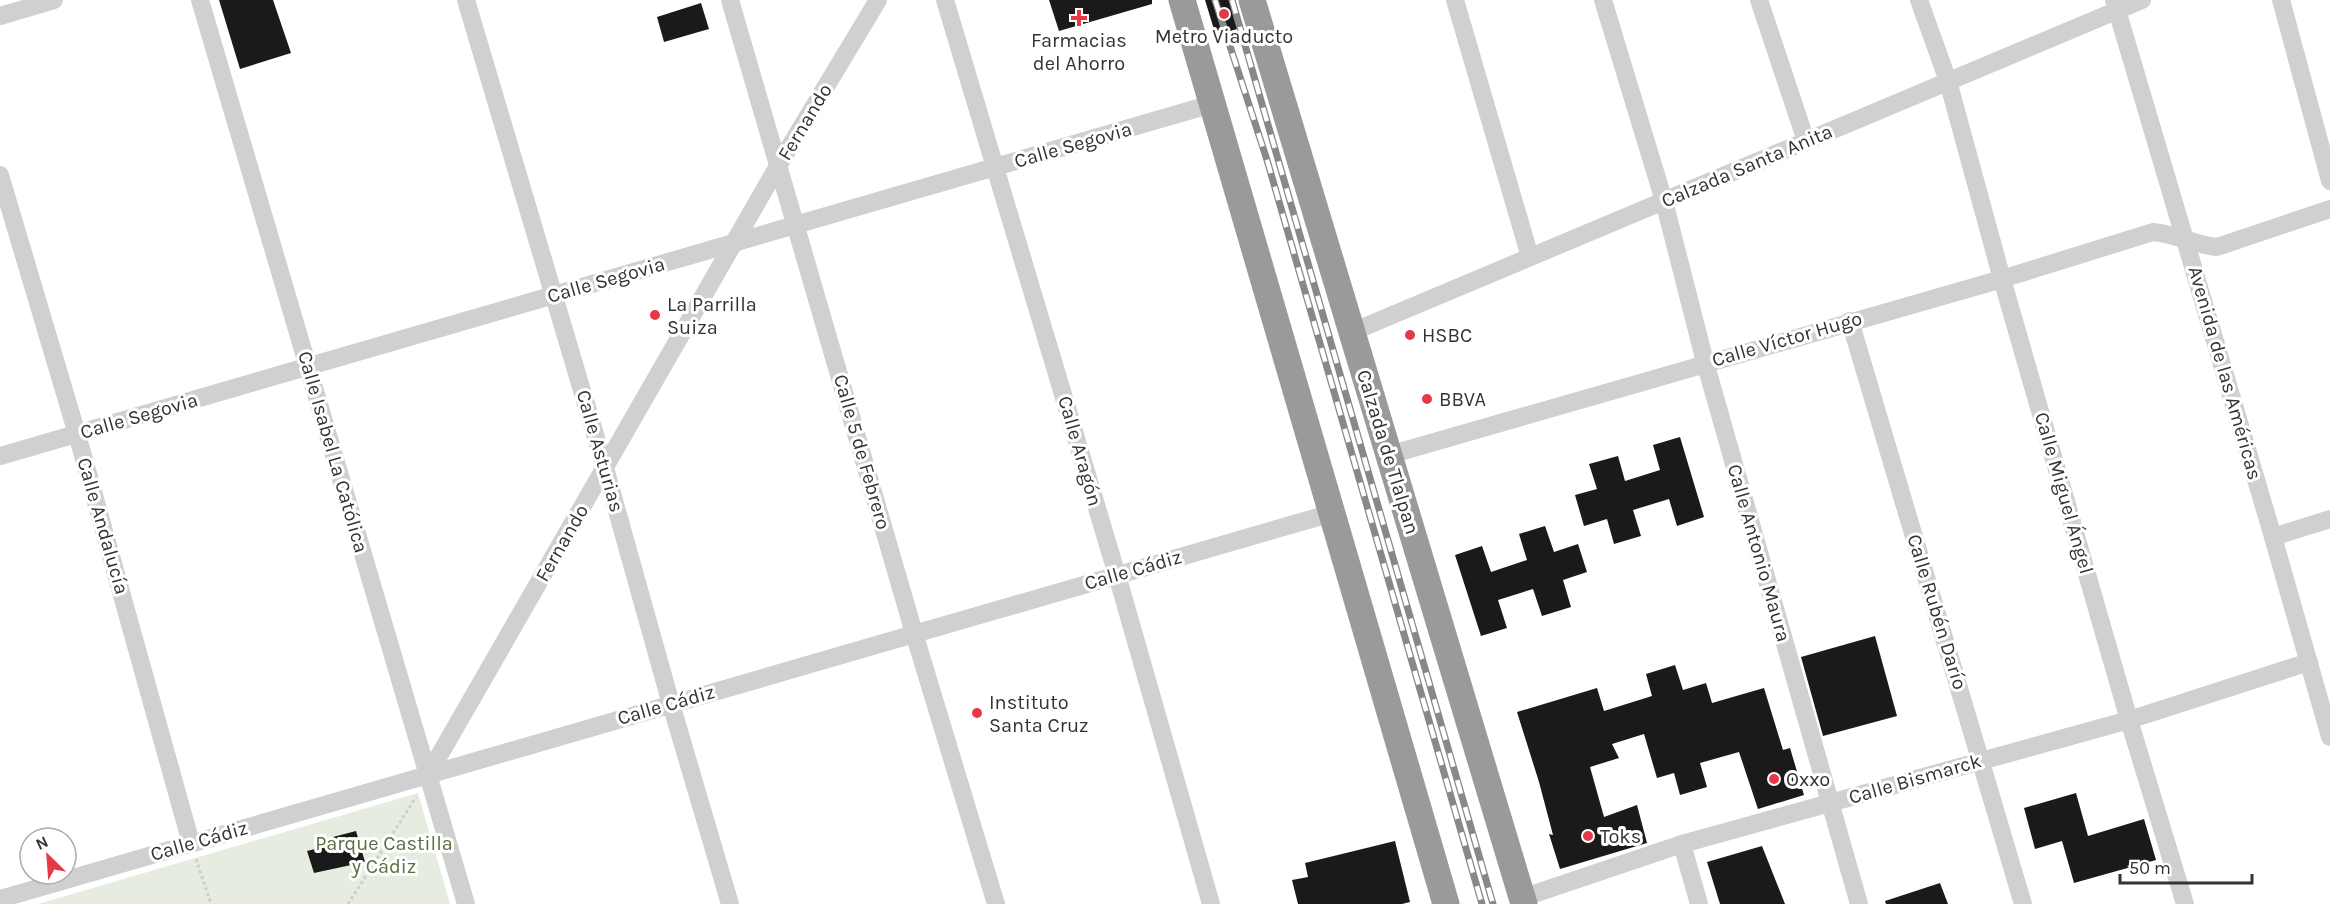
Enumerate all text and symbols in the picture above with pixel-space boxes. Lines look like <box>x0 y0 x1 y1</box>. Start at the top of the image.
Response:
marker: Metro Viaducto <box>1217 7 1231 21</box>
marker: Farmacias del Ahorro <box>1072 11 1086 25</box>
place label: Metro Viaducto <box>1155 25 1293 48</box>
place label: Farmacias del Ahorro <box>1031 29 1127 75</box>
street label: Fernando <box>773 79 837 165</box>
street label: Calle Segovia <box>1012 117 1134 173</box>
street label: Calzada Santa Anita <box>1658 120 1836 212</box>
street label: Calle Segovia <box>545 252 667 308</box>
street label: Avenida de las Américas <box>2183 263 2267 483</box>
place label: La Parrilla Suiza <box>667 293 757 339</box>
street label: Calle Víctor Hugo <box>1709 307 1865 371</box>
marker: La Parrilla Suiza <box>648 308 662 322</box>
place label: HSBC <box>1422 324 1472 347</box>
marker: HSBC <box>1403 328 1417 342</box>
street label: Calle Isabel La Católica <box>293 348 373 556</box>
street label: Calzada de Tlalpan <box>1352 367 1424 537</box>
street label: Calle 5 de Febrero <box>829 372 895 532</box>
street label: Calle Asturias <box>572 387 628 515</box>
street label: Calle Segovia <box>78 388 200 444</box>
place label: BBVA <box>1439 388 1486 411</box>
marker: BBVA <box>1420 392 1434 406</box>
street label: Calle Aragón <box>1053 393 1107 509</box>
street label: Calle Miguel Ángel <box>2030 409 2099 577</box>
street label: Calle Andalucía <box>73 455 133 597</box>
street label: Calle Antonio Maura <box>1723 462 1795 644</box>
street label: Fernando <box>531 500 593 586</box>
street label: Calle Rubén Darío <box>1902 532 1972 692</box>
street label: Calle Cádiz <box>1082 545 1184 595</box>
street label: Calle Cádiz <box>615 680 717 730</box>
place label: Instituto Santa Cruz <box>989 691 1089 737</box>
marker: Instituto Santa Cruz <box>970 706 984 720</box>
street label: Calle Bismarck <box>1846 749 1984 809</box>
place label: Oxxo <box>1786 768 1830 791</box>
marker: Oxxo <box>1767 772 1781 786</box>
street label: Calle Cádiz <box>148 816 250 866</box>
place label: Toks <box>1600 825 1641 848</box>
north arrow <box>18 826 78 886</box>
marker: Toks <box>1581 829 1595 843</box>
text: N <box>33 832 51 854</box>
park label: Parque Castilla y Cádiz <box>315 832 453 878</box>
scale bar <box>2120 847 2252 885</box>
text: 50 m <box>2129 857 2171 879</box>

